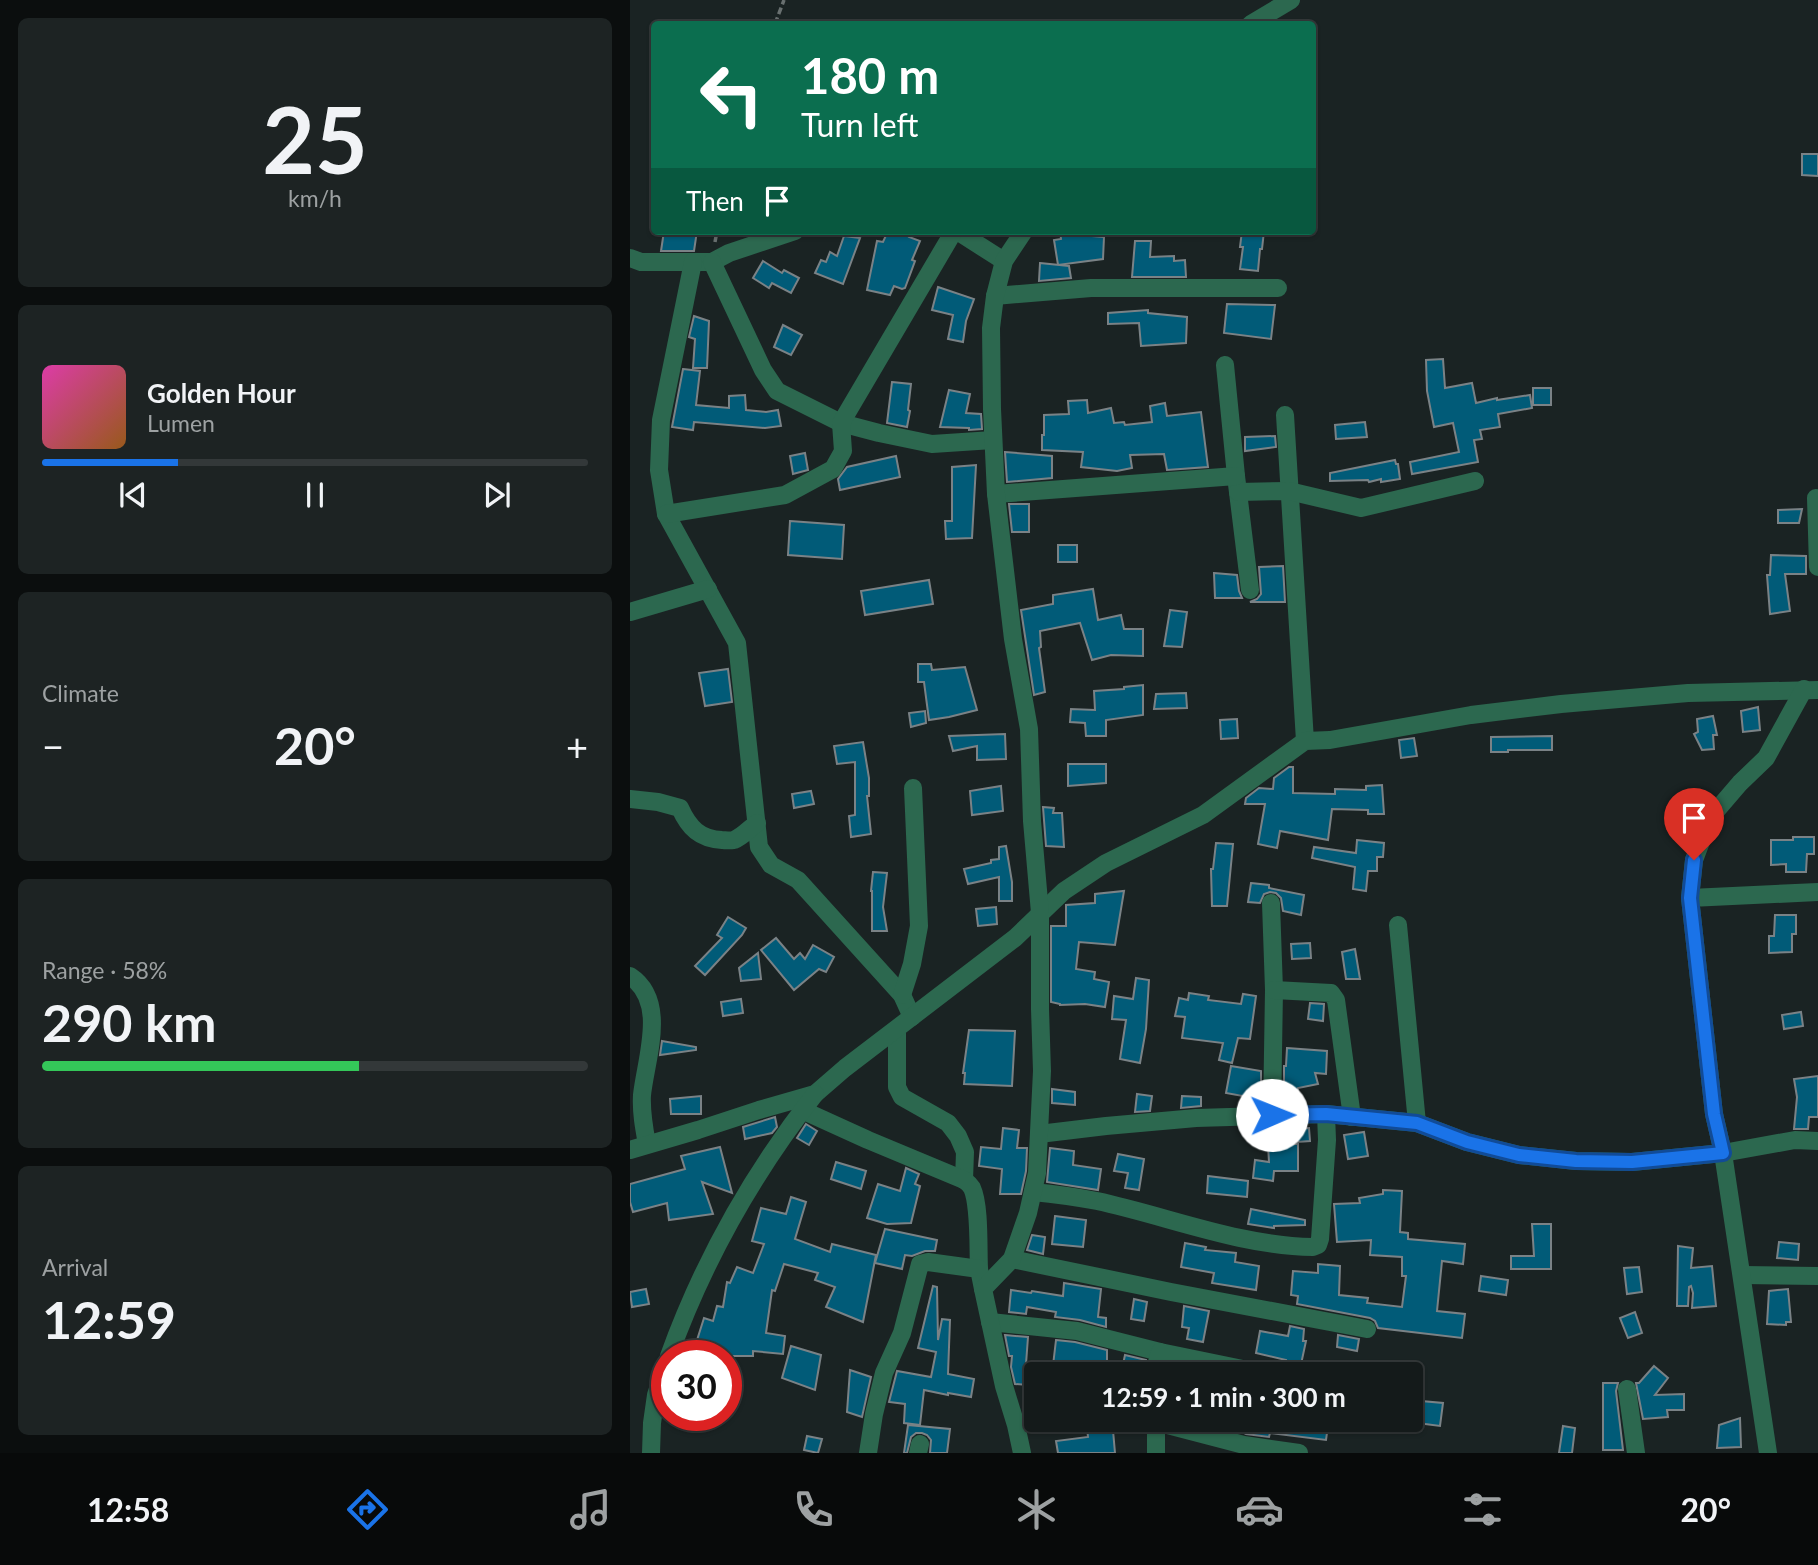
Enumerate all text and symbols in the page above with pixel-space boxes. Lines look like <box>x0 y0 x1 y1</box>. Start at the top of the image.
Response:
text: 180 m <box>801 46 939 104</box>
icon: left <box>686 49 777 140</box>
text: 25 <box>262 84 368 193</box>
text: Turn left <box>801 105 918 144</box>
icon: arrive <box>758 182 796 220</box>
text: km/h <box>288 184 342 212</box>
text: Then <box>686 185 744 217</box>
text: Golden Hour <box>147 377 296 409</box>
text: Lumen <box>147 409 215 437</box>
icon: previous <box>114 476 152 514</box>
icon: pause <box>296 476 334 514</box>
icon: next <box>478 476 516 514</box>
text: Climate <box>42 679 119 707</box>
text: 20° <box>274 714 356 776</box>
text: − <box>42 723 64 769</box>
text: + <box>566 723 588 769</box>
pin <box>1664 788 1724 860</box>
icon: arrive <box>1675 799 1713 837</box>
text: Range · 58% <box>42 956 167 984</box>
text: 290 km <box>42 991 216 1053</box>
position arrow <box>1235 1078 1309 1152</box>
text: Arrival <box>42 1253 108 1281</box>
text: 12:59 <box>42 1288 176 1350</box>
speed limit sign: 30 <box>651 1340 742 1431</box>
text: 12:59 · 1 min · 300 m <box>1101 1381 1346 1413</box>
icon: directions <box>343 1485 392 1534</box>
icon: music <box>566 1485 615 1534</box>
icon: phone <box>789 1485 838 1534</box>
icon: climate <box>1012 1485 1061 1534</box>
icon: car <box>1235 1485 1284 1534</box>
icon: filters <box>1458 1485 1507 1534</box>
text: 12:58 <box>87 1490 169 1529</box>
text: 20° <box>1681 1490 1731 1529</box>

